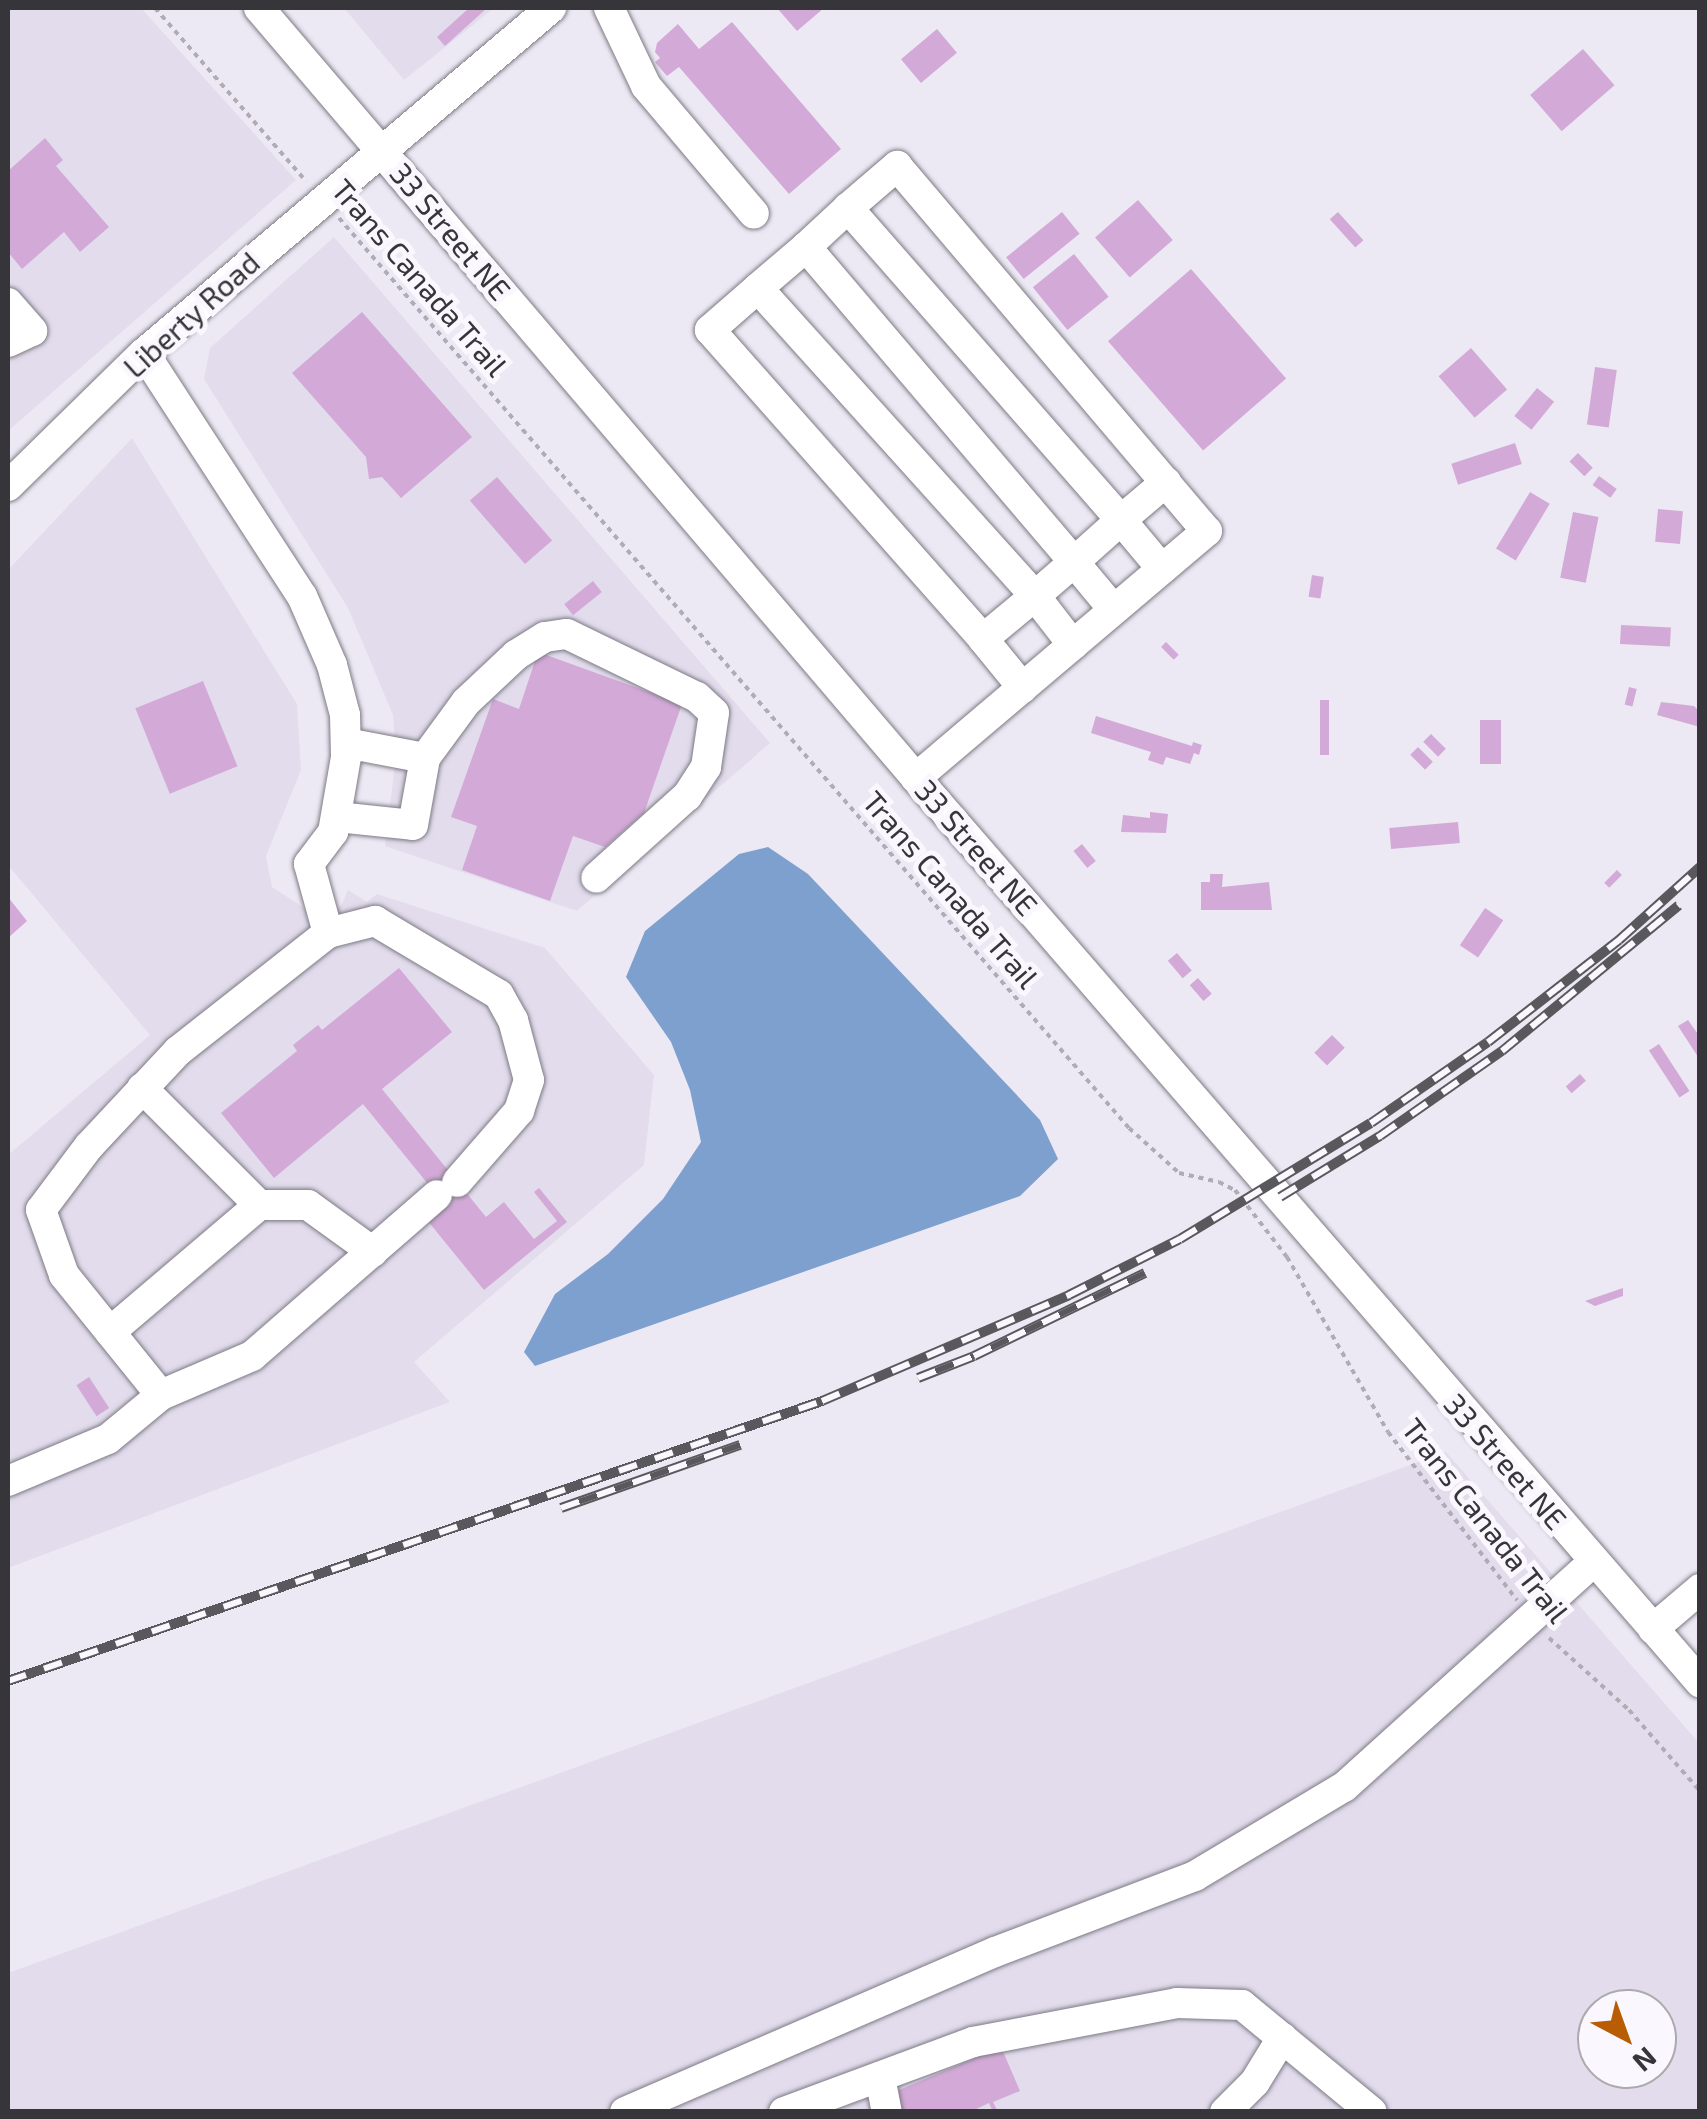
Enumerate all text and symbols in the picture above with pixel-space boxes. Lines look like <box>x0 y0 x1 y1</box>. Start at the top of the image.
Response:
street label: 33 Street NE <box>383 155 519 307</box>
street label: Trans Canada Trail <box>324 171 516 383</box>
street label: Liberty Road <box>115 243 267 385</box>
street label: 33 Street NE <box>908 772 1046 922</box>
street label: Trans Canada Trail <box>855 783 1047 995</box>
street label: 33 Street NE <box>1437 1386 1575 1536</box>
street label: Trans Canada Trail <box>1395 1410 1577 1630</box>
north arrow <box>1577 1989 1677 2089</box>
text: N <box>1627 2041 1664 2080</box>

